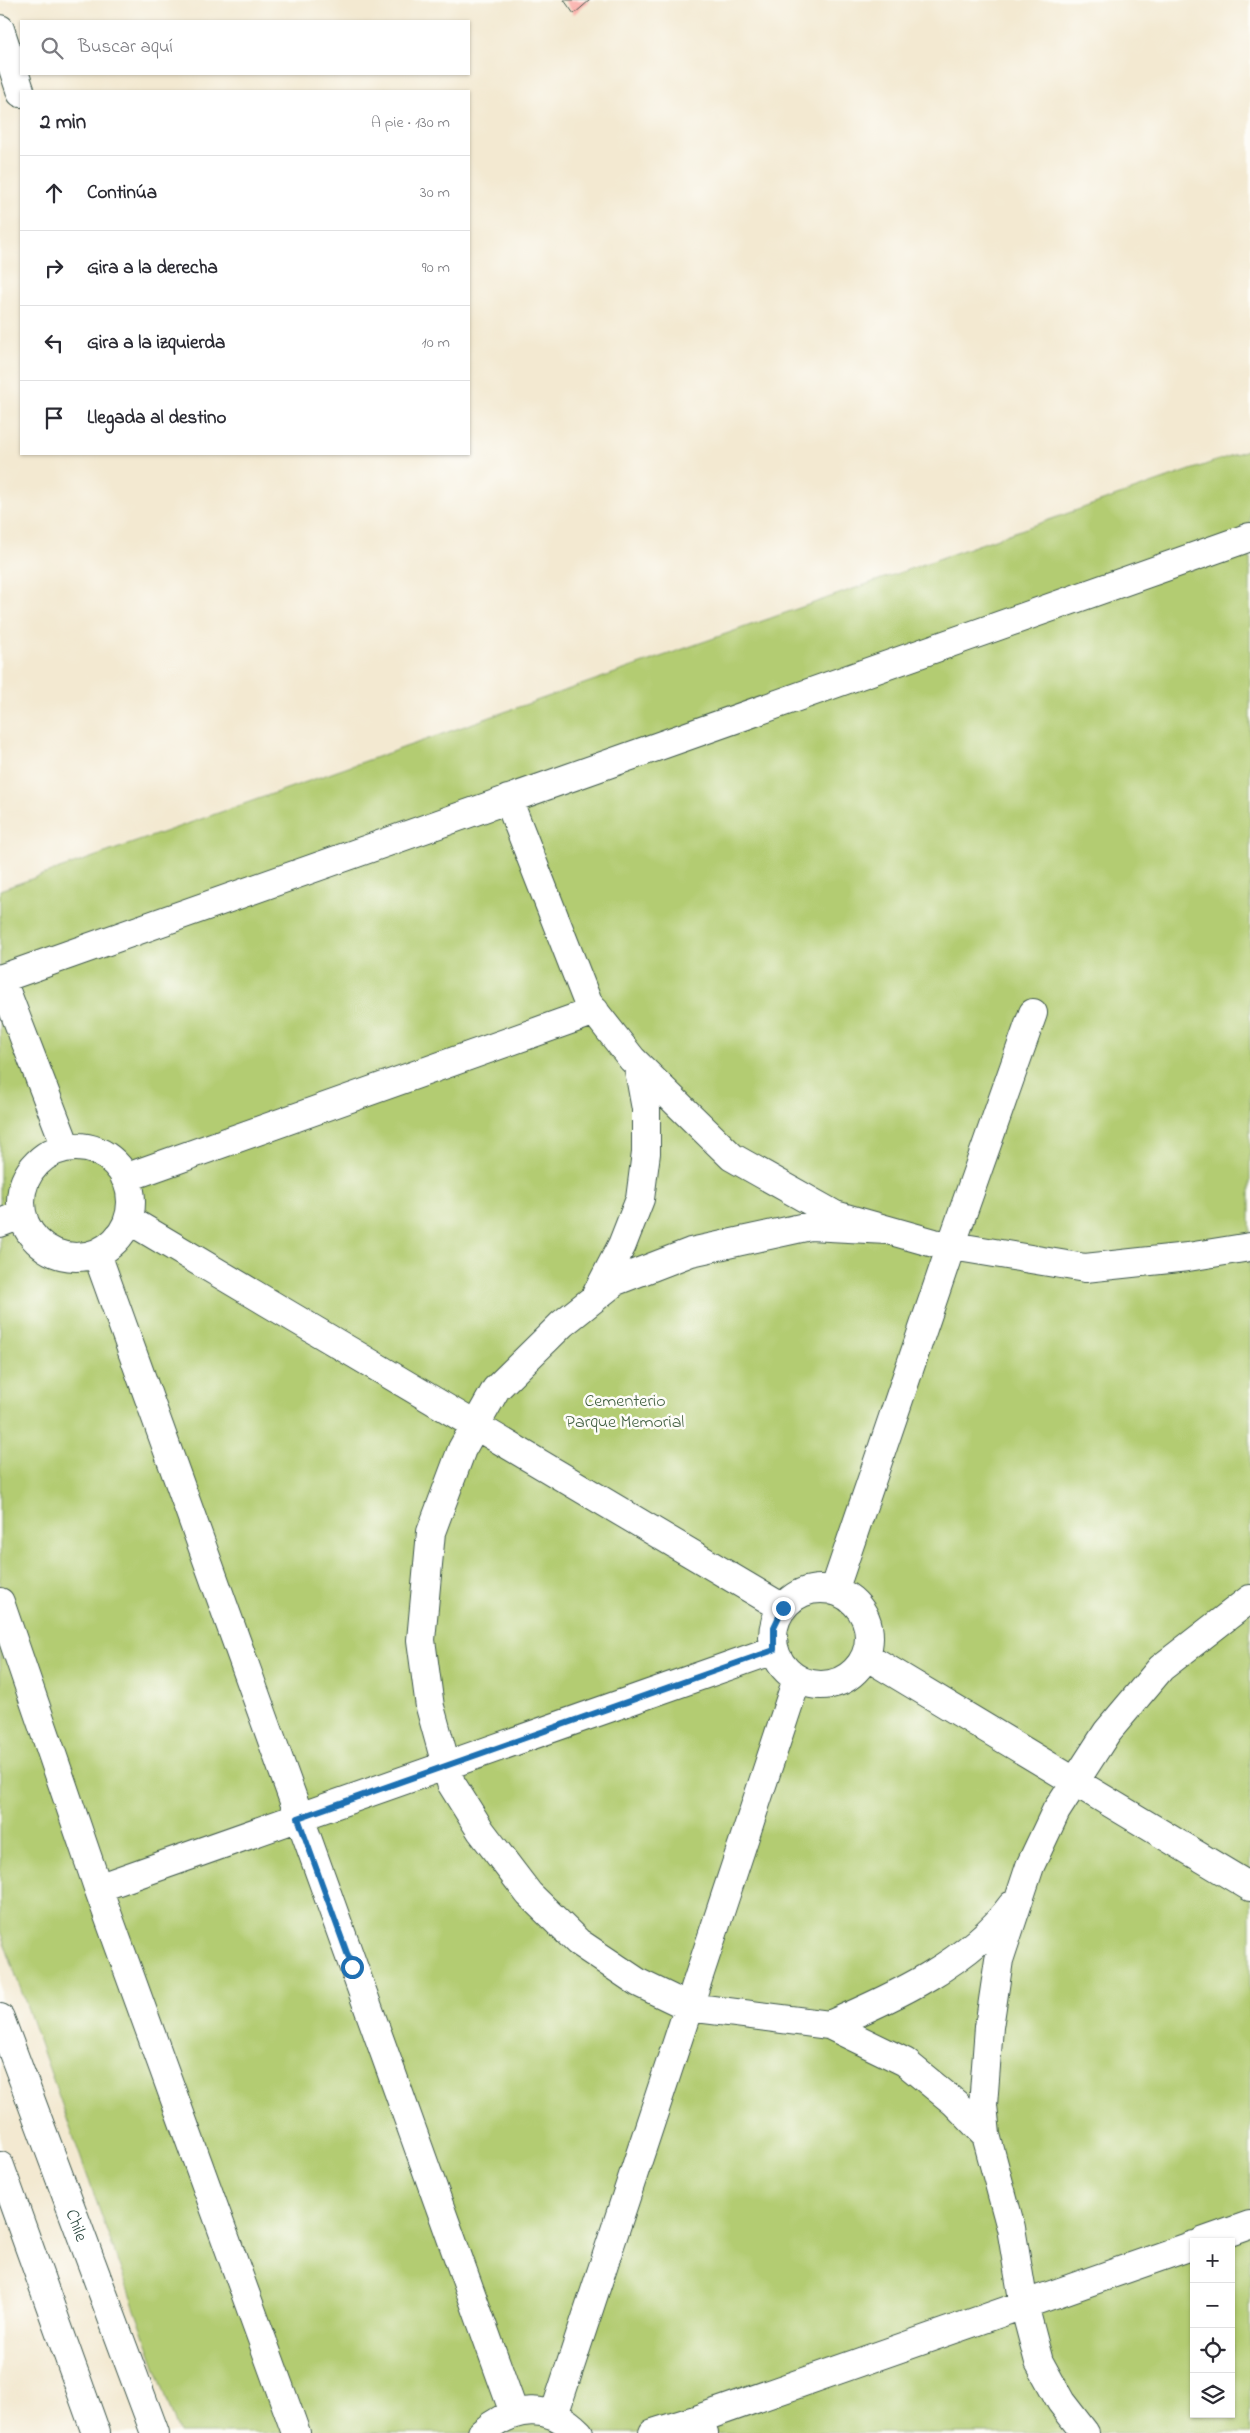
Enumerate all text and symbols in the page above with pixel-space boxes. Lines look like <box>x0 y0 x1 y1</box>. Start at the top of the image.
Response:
search box <box>20 20 470 75</box>
icon: search <box>38 34 66 62</box>
text: Buscar aquí <box>78 34 173 61</box>
text: 2 min <box>40 108 86 138</box>
text: A pie · 130 m <box>371 111 450 135</box>
icon: ahead <box>40 179 68 207</box>
text: Continúa <box>87 180 157 207</box>
text: 30 m <box>420 181 450 205</box>
icon: right <box>40 254 68 282</box>
text: Gira a la derecha <box>87 255 218 282</box>
text: 90 m <box>422 256 450 280</box>
icon: left <box>40 329 68 357</box>
text: Gira a la izquierda <box>87 330 225 357</box>
text: 10 m <box>422 331 450 355</box>
icon: arrive <box>40 404 68 432</box>
text: Llegada al destino <box>87 405 226 432</box>
park label: Cementerio Parque Memorial <box>566 1389 684 1436</box>
route end <box>772 1597 795 1620</box>
route start <box>341 1956 364 1979</box>
street label: Chile <box>58 2206 94 2247</box>
map controls <box>1190 2238 1235 2418</box>
button: + <box>1190 2238 1235 2283</box>
button: − <box>1190 2283 1235 2328</box>
button: locate <box>1190 2328 1235 2373</box>
button: layers <box>1190 2373 1235 2418</box>

